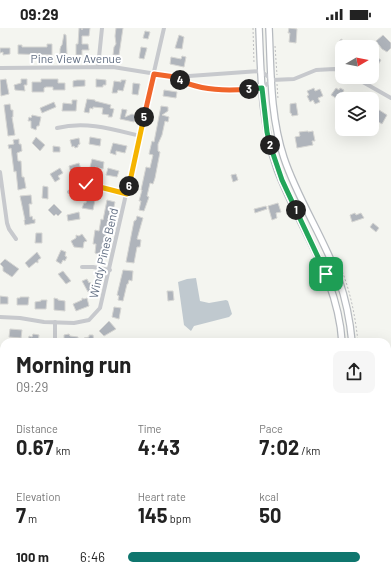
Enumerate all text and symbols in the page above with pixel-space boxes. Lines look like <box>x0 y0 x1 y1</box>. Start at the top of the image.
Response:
text: 09:29 <box>20 5 58 23</box>
north arrow <box>335 40 379 84</box>
map controls <box>335 40 379 136</box>
street label: Pine View Avenue <box>31 51 121 65</box>
pin: 4 <box>170 70 190 90</box>
text: 4 <box>177 73 183 86</box>
pin: 3 <box>239 79 259 99</box>
text: 3 <box>246 82 252 95</box>
button: layers <box>335 92 379 136</box>
pin: 5 <box>134 107 154 127</box>
text: 5 <box>141 110 147 123</box>
pin: 2 <box>260 135 280 155</box>
text: 2 <box>267 138 273 151</box>
pin <box>69 167 103 201</box>
icon: check <box>75 173 97 195</box>
pin: 6 <box>119 176 139 196</box>
text: 6 <box>126 179 132 192</box>
pin: 1 <box>286 200 306 220</box>
text: 1 <box>294 203 298 216</box>
street label: Windy Pines Bend <box>86 206 120 300</box>
pin <box>309 257 343 291</box>
icon: arrive <box>315 263 337 285</box>
text: Morning run <box>16 351 131 377</box>
button: share <box>333 351 375 393</box>
text: 09:29 <box>16 379 48 395</box>
text: Distance <box>16 422 58 435</box>
text: Time <box>138 422 161 435</box>
text: Pace <box>259 422 283 435</box>
text: 0.67 <box>16 435 53 459</box>
text: 4:43 <box>138 435 180 459</box>
text: 7:02 <box>259 435 299 459</box>
text: km <box>53 444 70 457</box>
text: /km <box>299 444 320 457</box>
text: Elevation <box>16 490 60 503</box>
text: Heart rate <box>138 490 186 503</box>
text: kcal <box>259 490 279 503</box>
text: 7 <box>16 503 26 527</box>
text: 145 <box>138 503 168 527</box>
text: 50 <box>259 503 282 527</box>
text: m <box>26 512 37 525</box>
text: bpm <box>168 512 191 525</box>
text: 100 m <box>16 549 49 565</box>
text: 6:46 <box>80 549 105 565</box>

